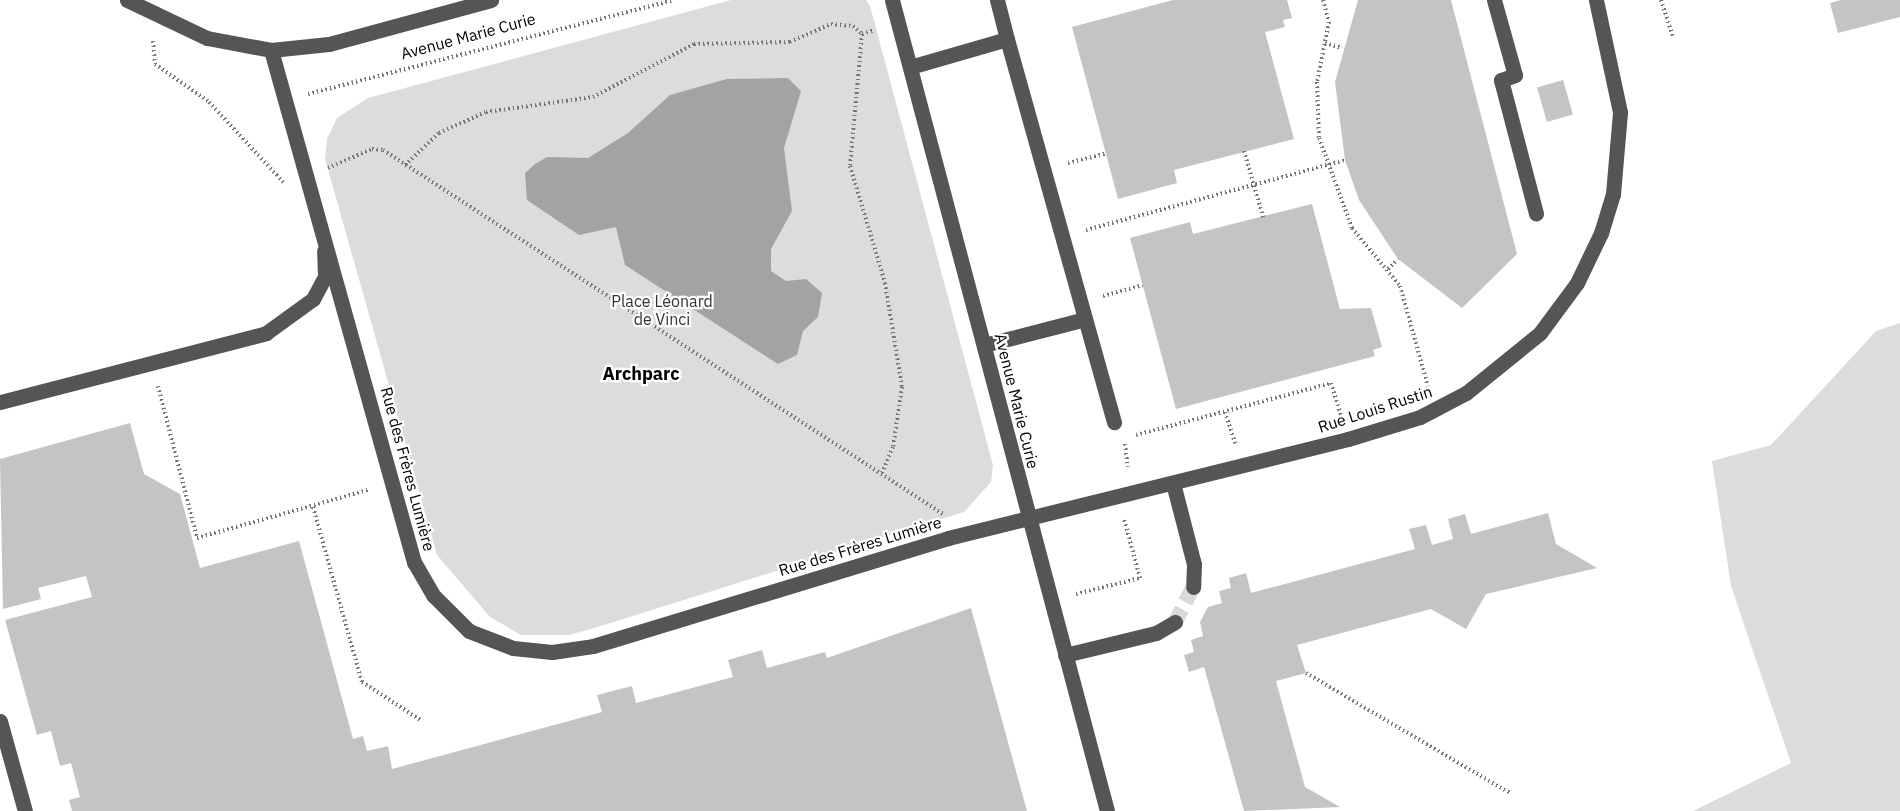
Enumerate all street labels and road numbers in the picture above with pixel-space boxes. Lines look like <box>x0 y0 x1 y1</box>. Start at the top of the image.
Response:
street label: Avenue Marie Curie <box>398 9 538 63</box>
street label: Avenue Marie Curie <box>991 331 1043 471</box>
street label: Rue Louis Rustin <box>1315 381 1435 437</box>
street label: Rue des Frères Lumière <box>377 385 439 553</box>
street label: Rue des Frères Lumière <box>776 512 944 580</box>

